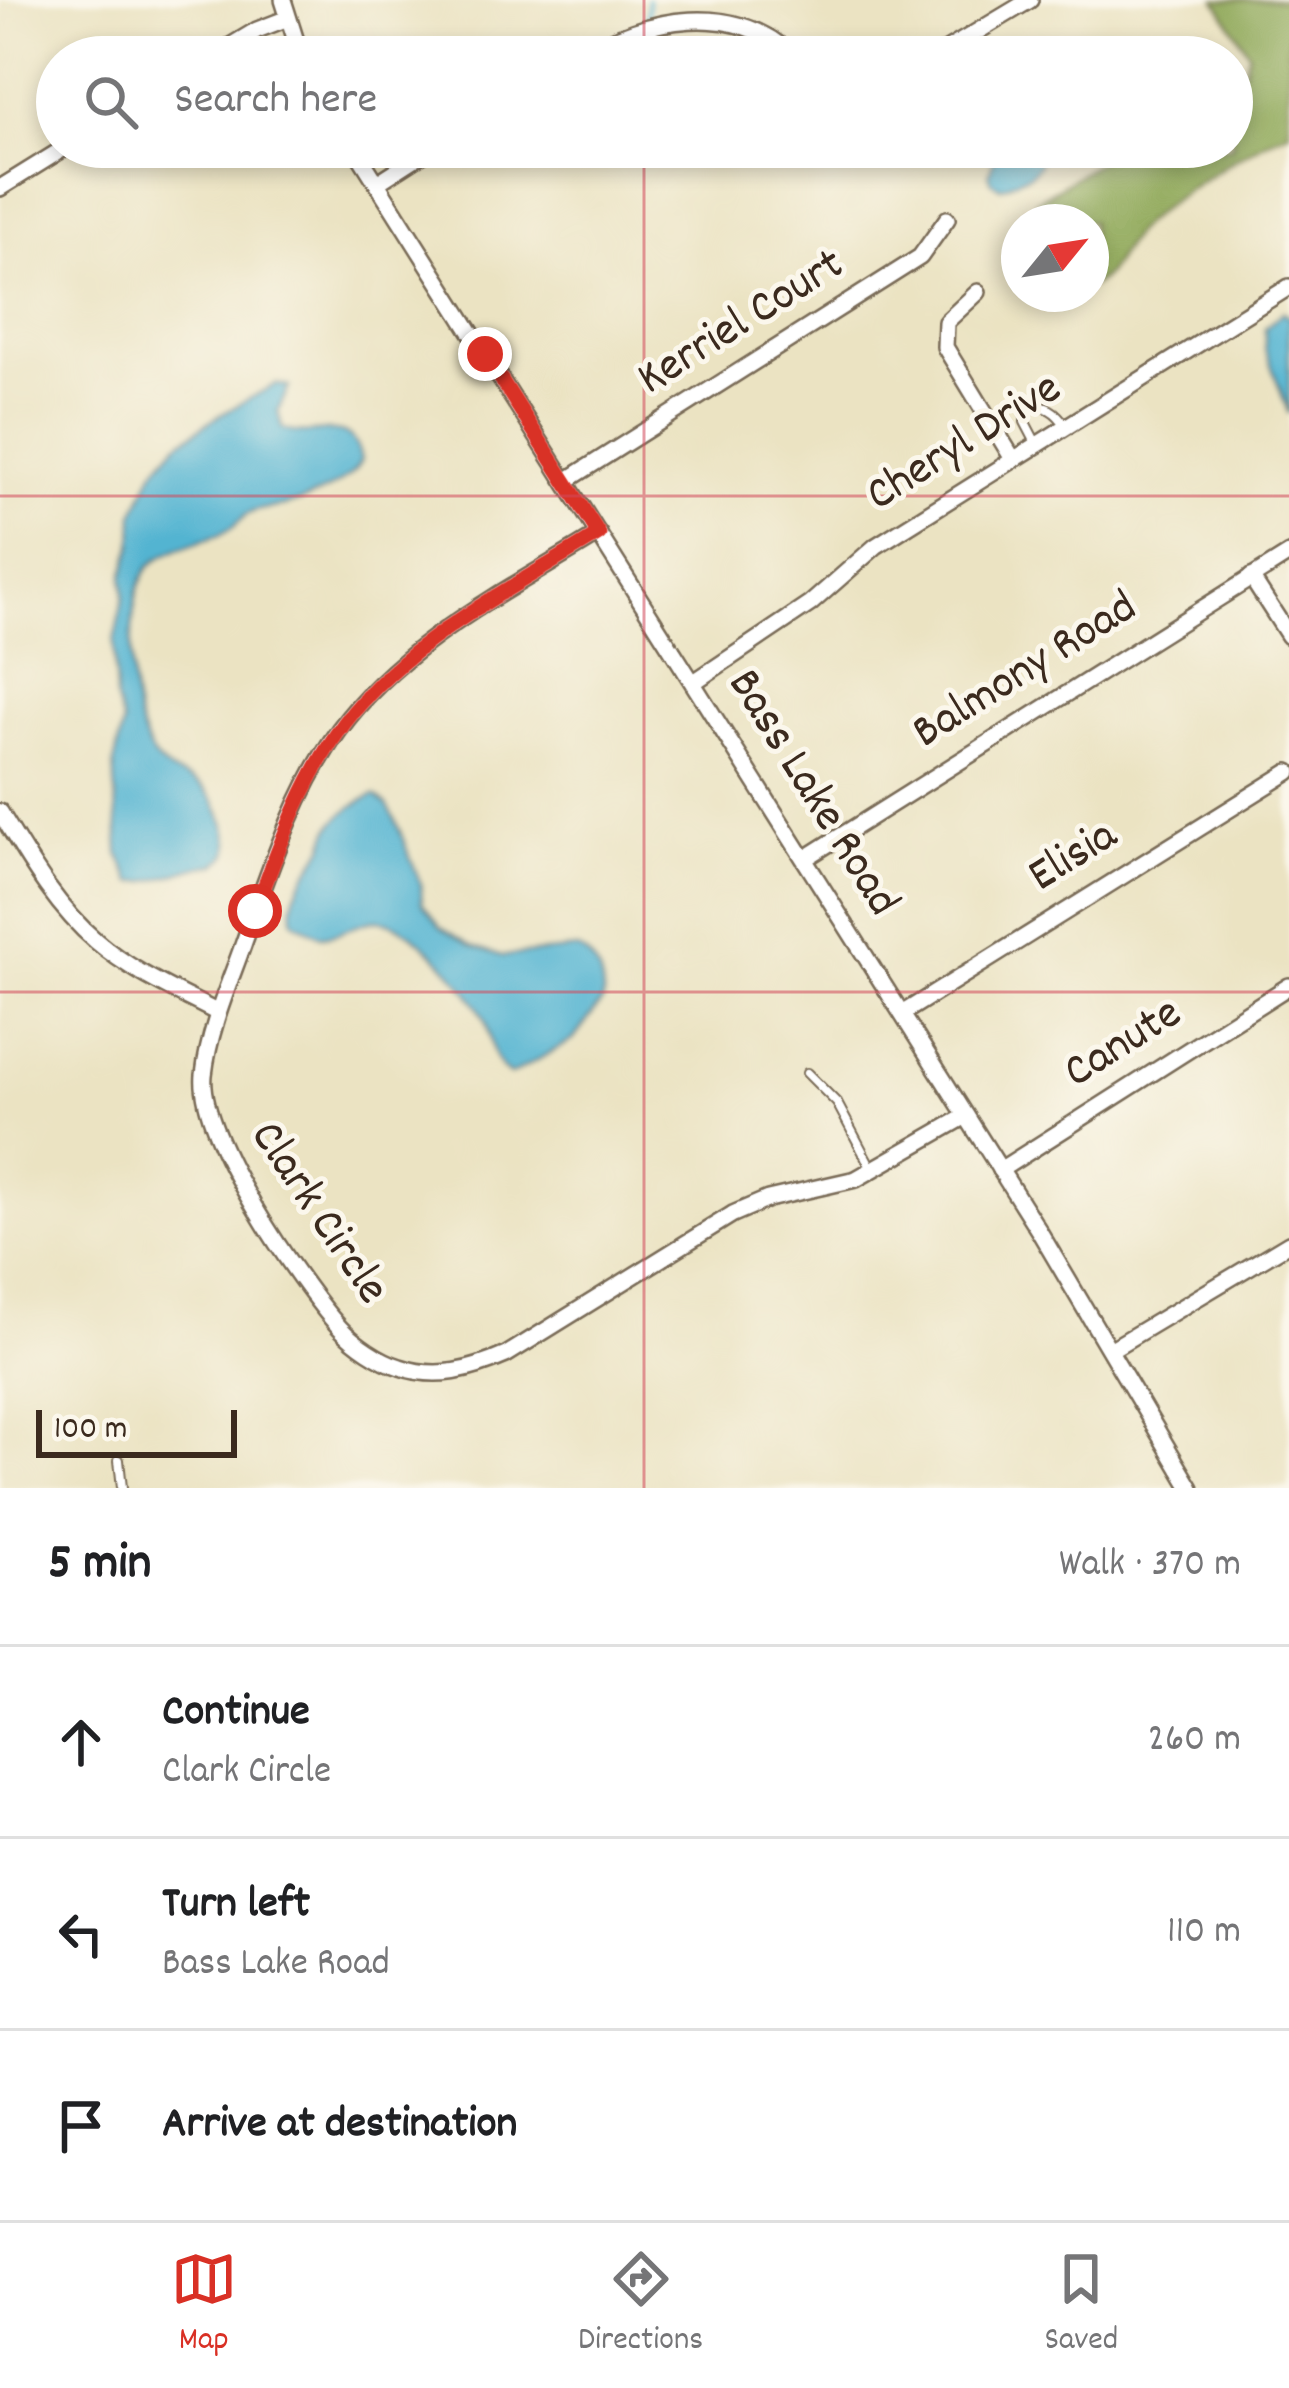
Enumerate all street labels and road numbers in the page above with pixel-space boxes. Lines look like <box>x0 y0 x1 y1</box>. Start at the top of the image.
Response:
street label: Kerriel Court <box>625 233 859 415</box>
street label: Cheryl Drive <box>854 357 1076 531</box>
street label: Balmony Road <box>900 576 1152 768</box>
street label: Bass Lake Road <box>707 657 915 931</box>
street label: Elisia <box>1016 803 1133 912</box>
street label: Canute <box>1051 982 1197 1108</box>
street label: Clark Circle <box>230 1108 404 1320</box>

